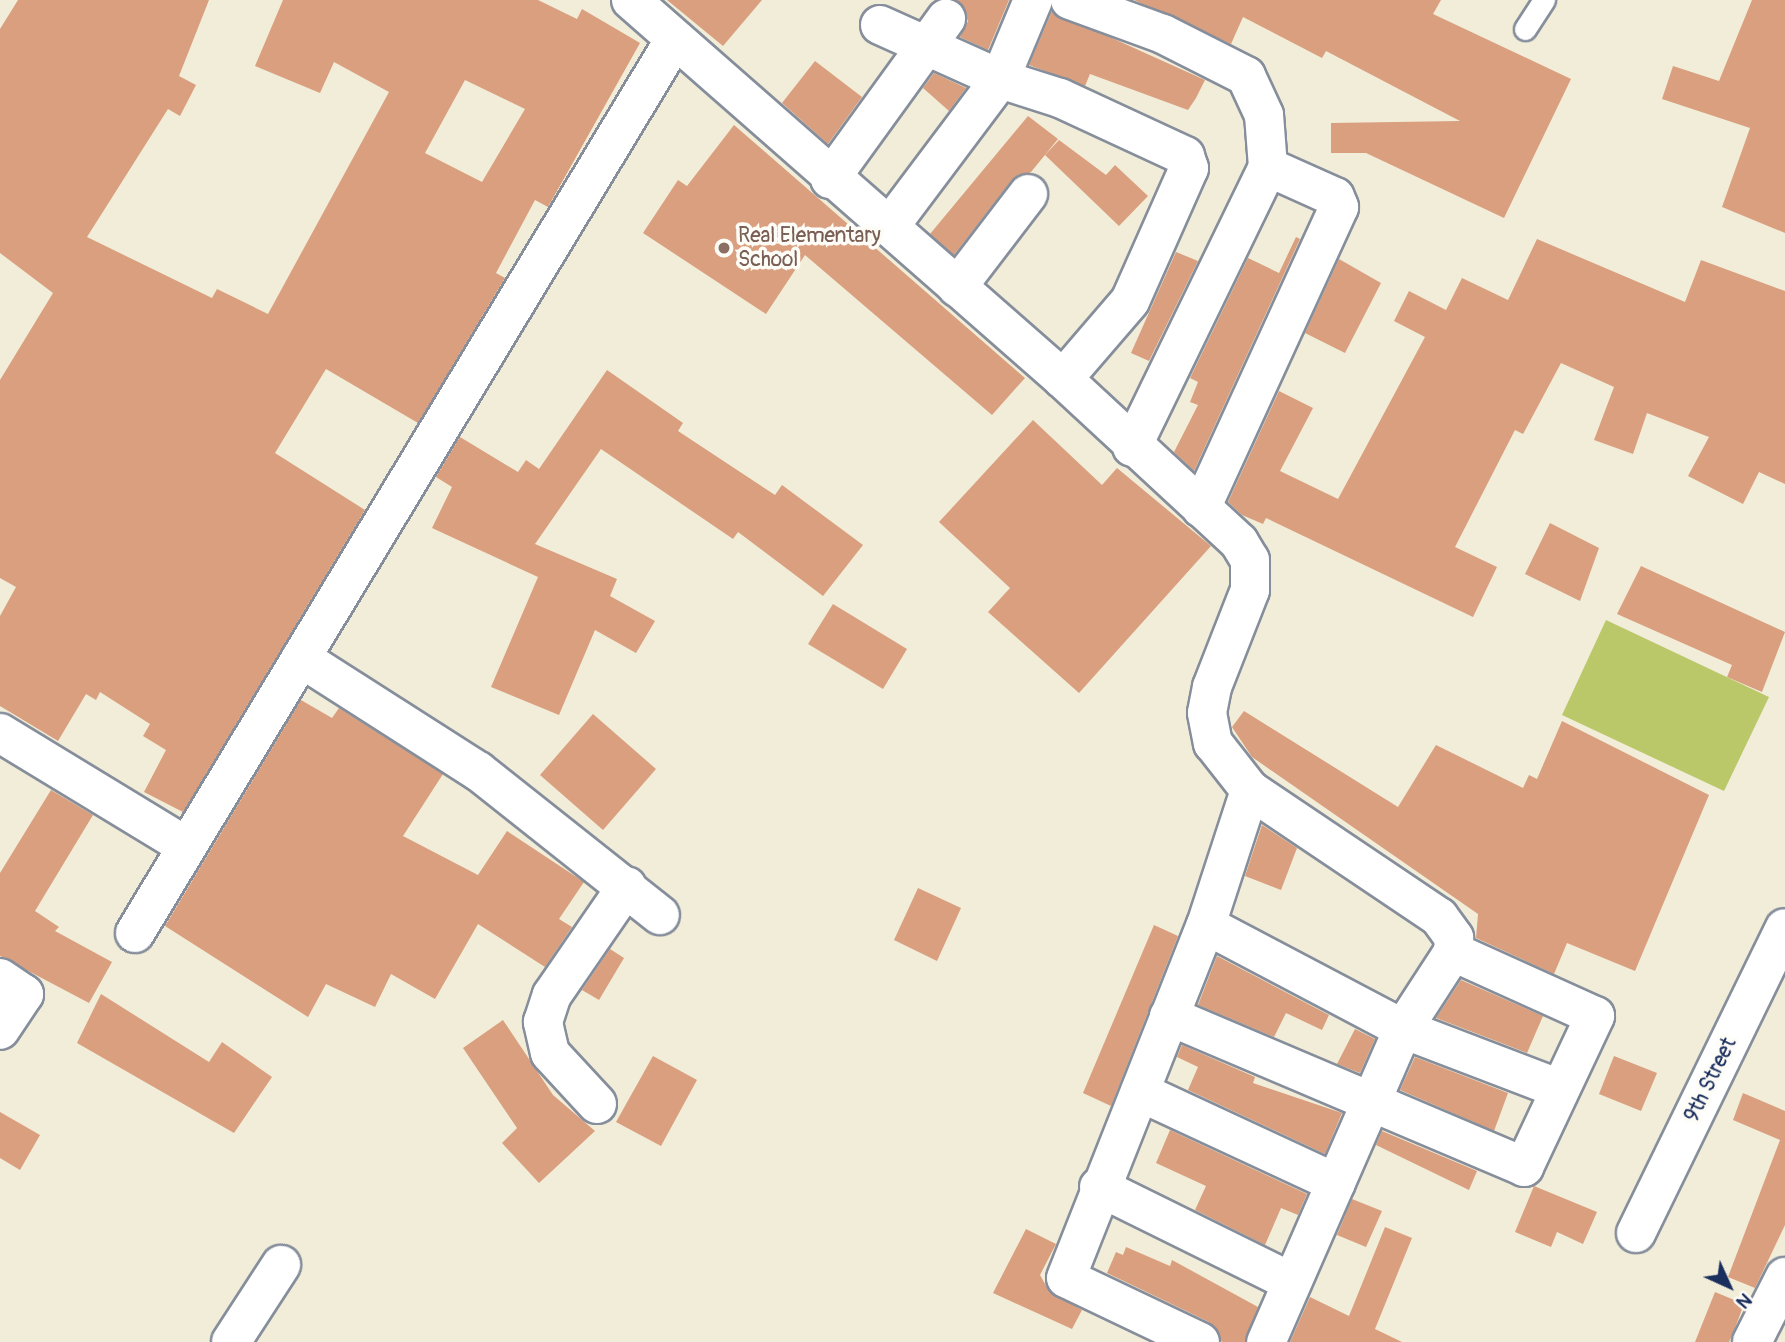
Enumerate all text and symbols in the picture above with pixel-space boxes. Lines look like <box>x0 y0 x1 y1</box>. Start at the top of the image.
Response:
place label: Real Elementary School <box>738 223 881 273</box>
marker: Real Elementary School <box>716 240 732 256</box>
street label: 9th Street <box>1680 1034 1742 1126</box>
north arrow <box>1694 1251 1764 1321</box>
text: N <box>1731 1288 1757 1314</box>

